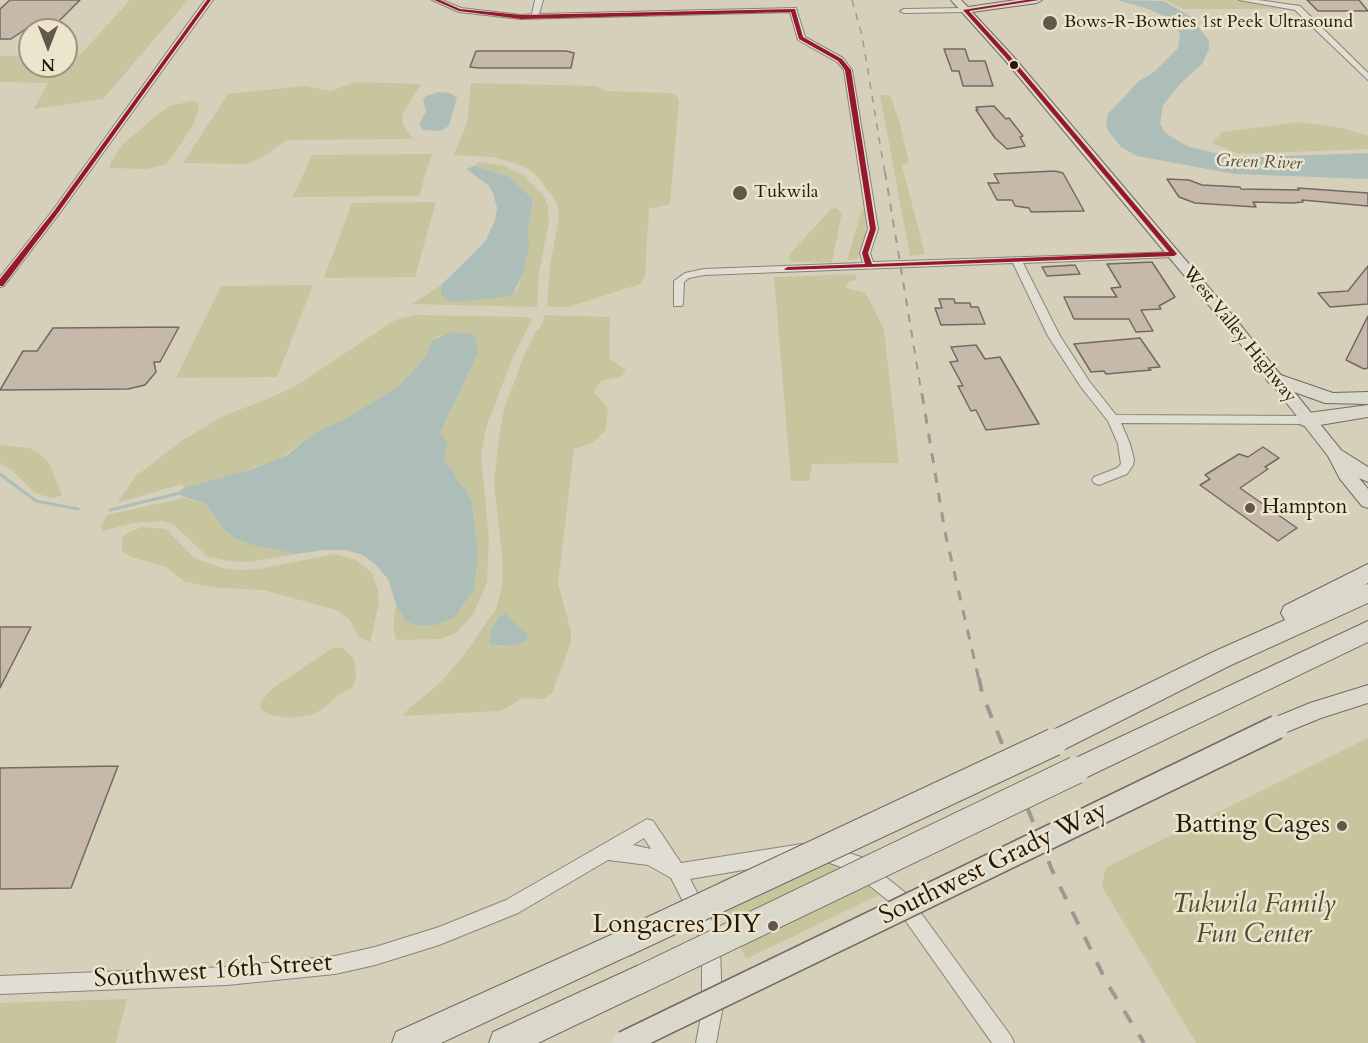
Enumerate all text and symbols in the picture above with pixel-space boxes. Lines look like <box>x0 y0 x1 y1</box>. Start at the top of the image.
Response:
place label: Bows-R-Bowties 1st Peek Ultrasound <box>1064 12 1353 34</box>
marker: Bows-R-Bowties 1st Peek Ultrasound <box>1041 14 1059 32</box>
north arrow <box>18 18 78 78</box>
text: N <box>41 53 55 75</box>
unlabelled marker <box>1008 59 1020 71</box>
water label: Green River <box>1215 151 1303 175</box>
place label: Tukwila <box>754 182 819 204</box>
marker: Tukwila <box>731 184 749 202</box>
street label: West Valley Highway <box>1177 263 1301 407</box>
place label: Hampton <box>1262 495 1347 521</box>
marker: Hampton <box>1243 501 1257 515</box>
street label: Southwest Grady Way <box>875 795 1113 933</box>
place label: Batting Cages <box>1175 810 1330 842</box>
marker: Batting Cages <box>1335 819 1349 833</box>
park label: Tukwila Family Fun Center <box>1172 890 1336 952</box>
place label: Longacres DIY <box>592 910 761 942</box>
marker: Longacres DIY <box>766 919 780 933</box>
street label: Southwest 16th Street <box>93 948 333 996</box>

